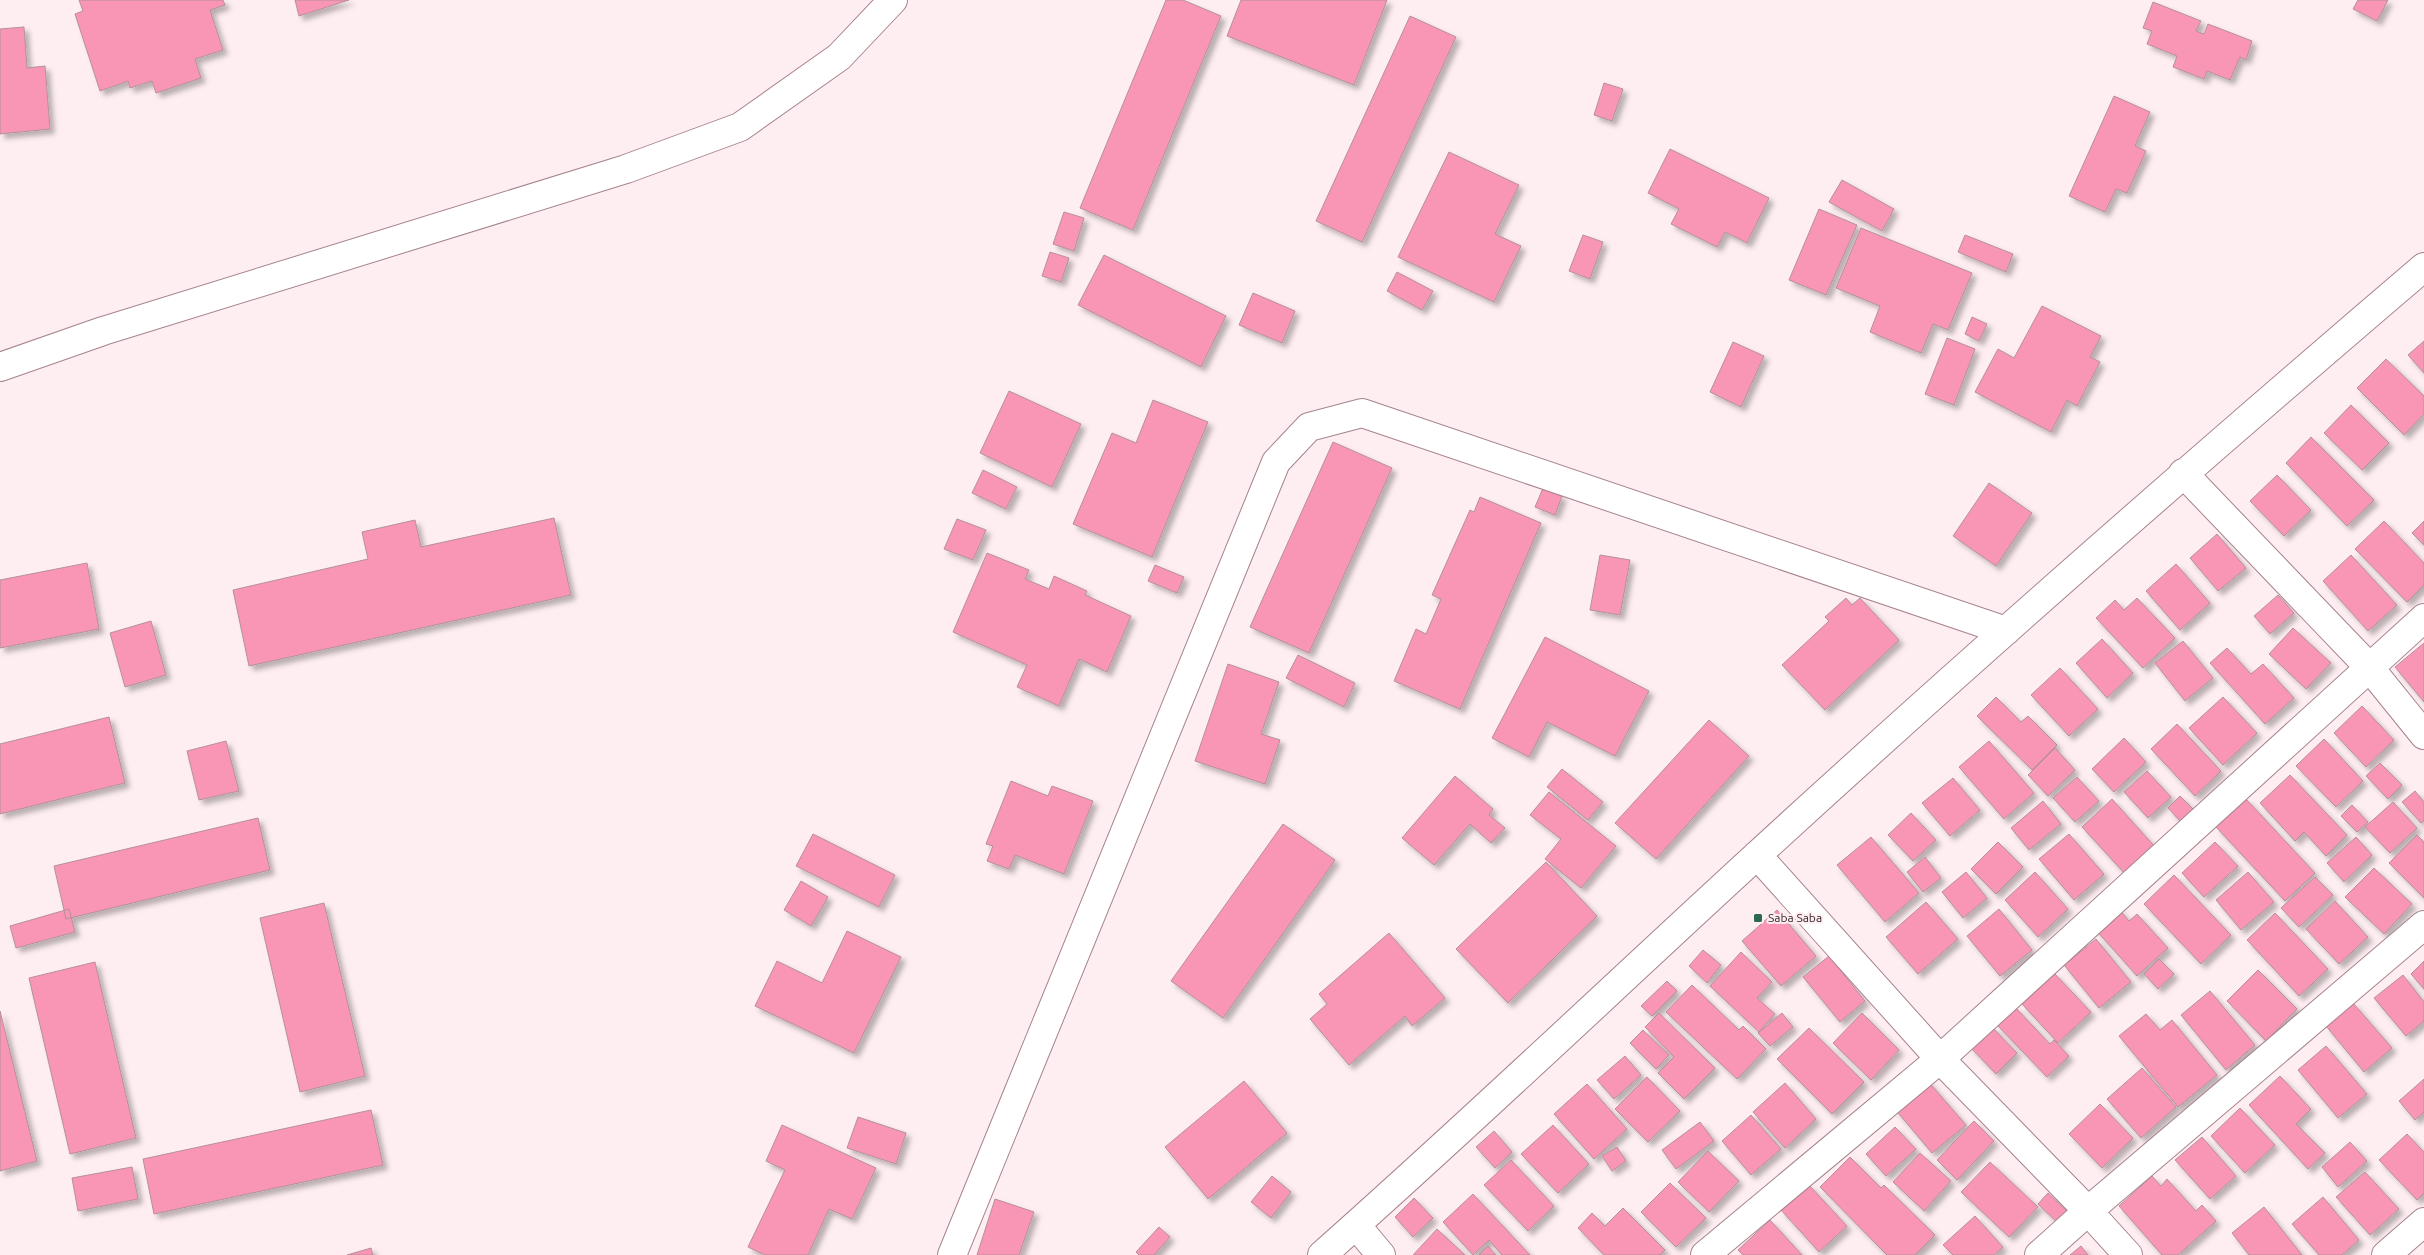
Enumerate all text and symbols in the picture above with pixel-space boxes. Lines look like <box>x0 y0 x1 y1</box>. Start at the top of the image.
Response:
place label: Saba Saba <box>1768 911 1822 924</box>
marker: Saba Saba <box>1752 912 1764 924</box>

